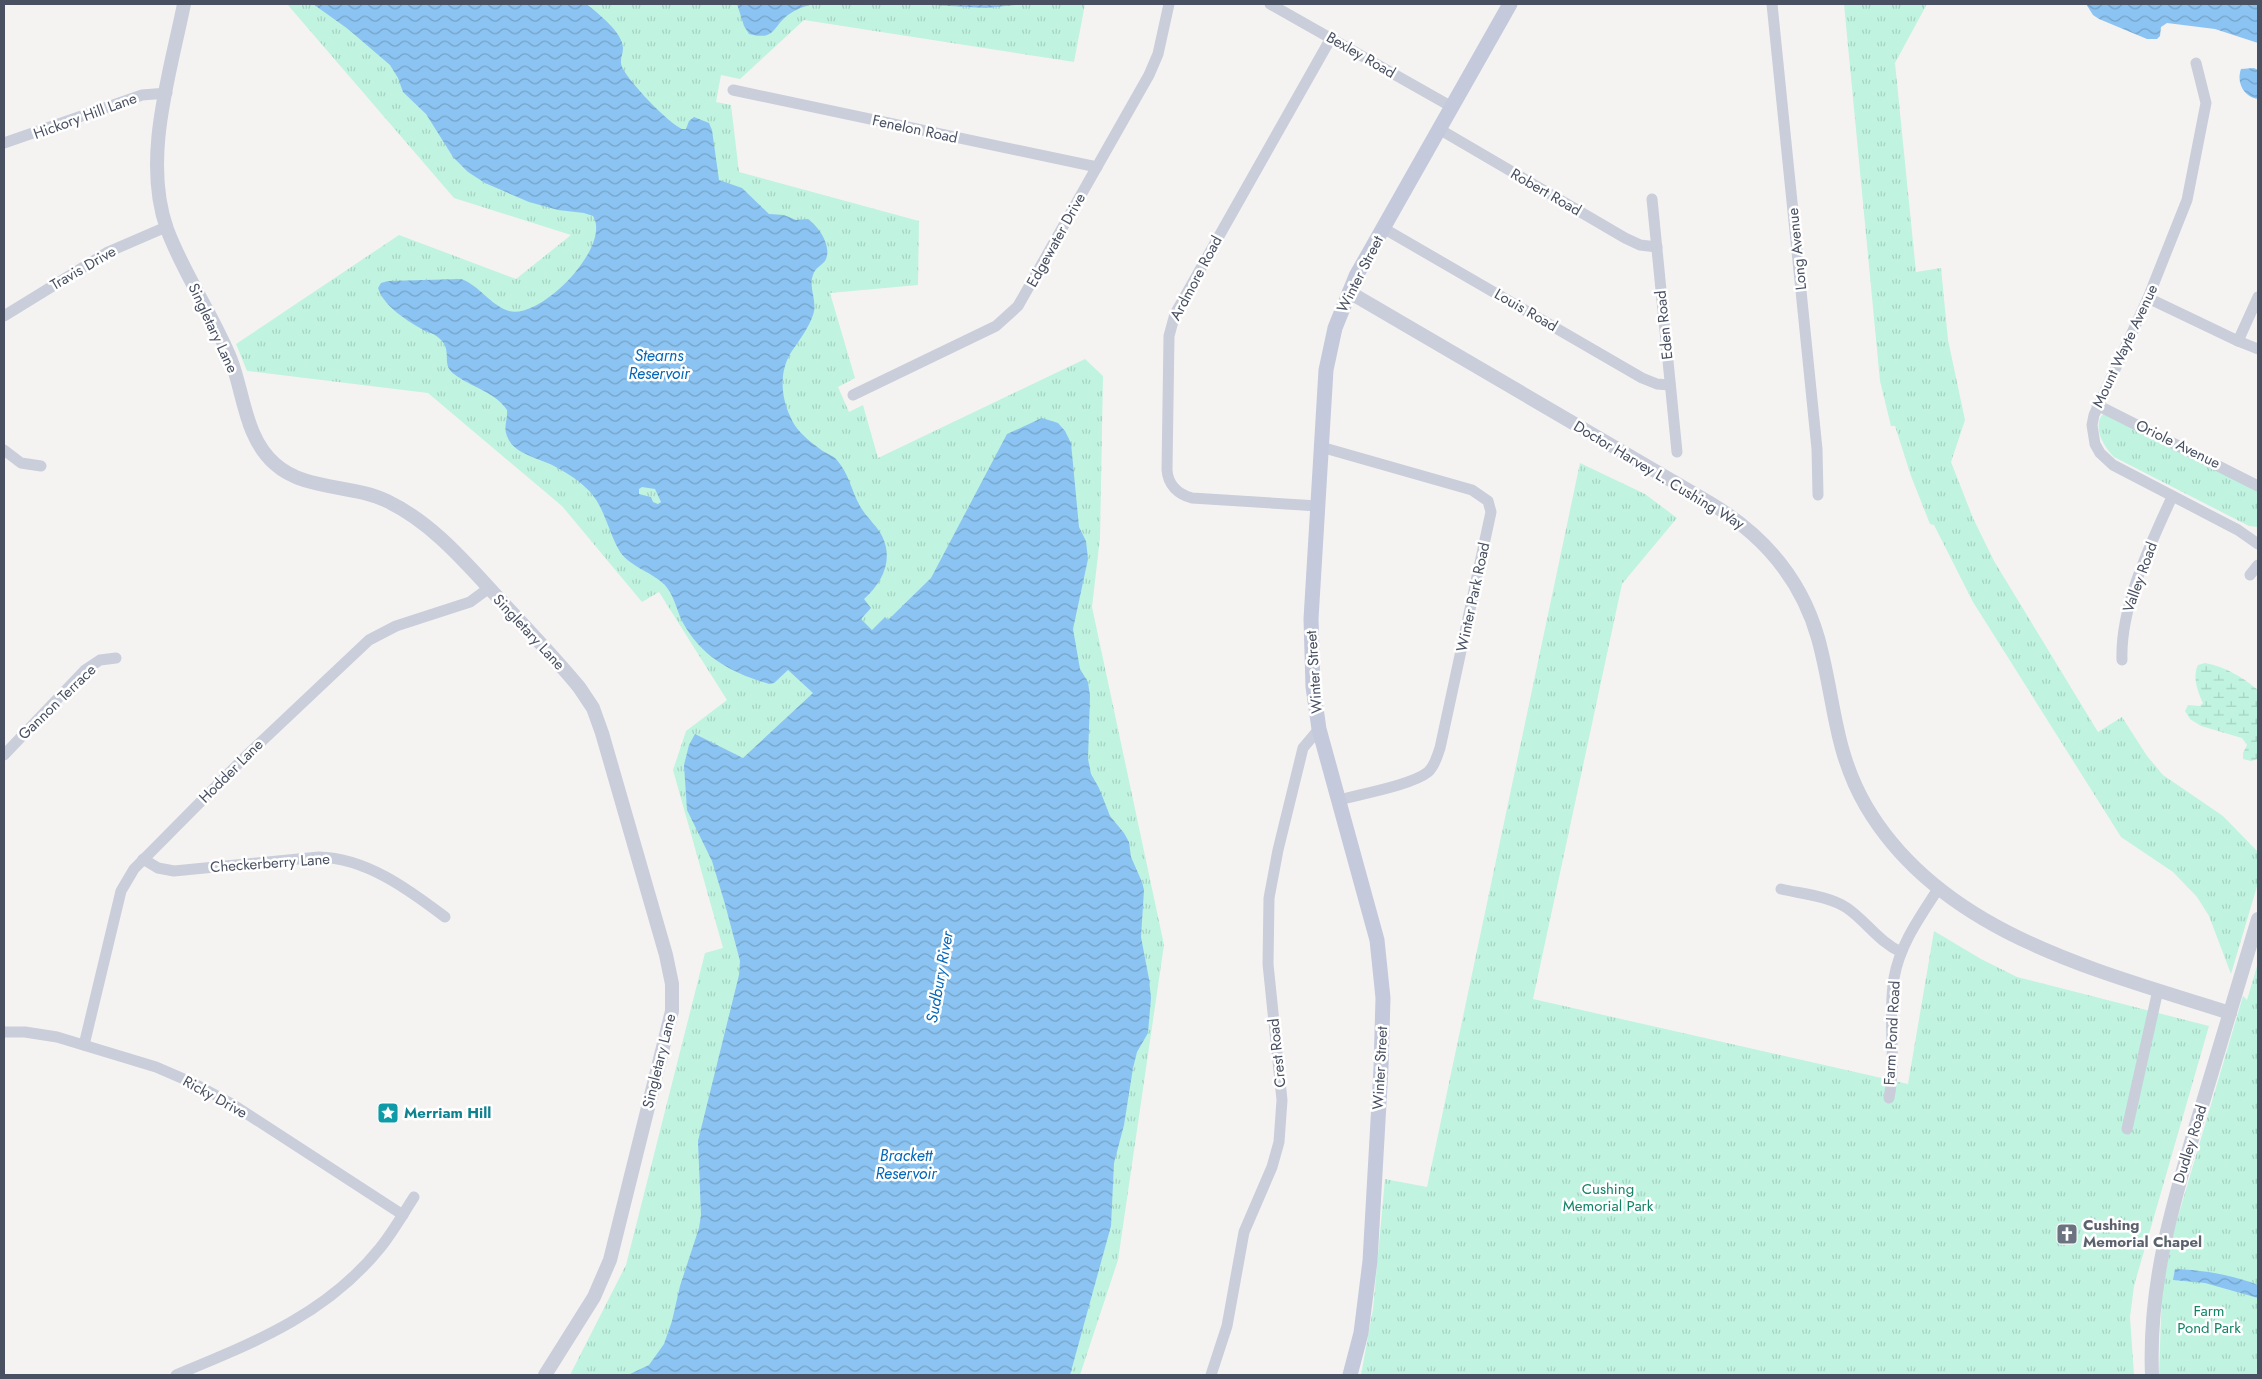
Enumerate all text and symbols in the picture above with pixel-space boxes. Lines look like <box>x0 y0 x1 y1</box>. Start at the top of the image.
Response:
street label: Bexley Road <box>1322 26 1400 84</box>
street label: Hickory Hill Lane <box>30 87 140 145</box>
street label: Fenelon Road <box>870 109 960 149</box>
street label: Robert Road <box>1507 163 1585 221</box>
street label: Edgewater Drive <box>1021 189 1091 291</box>
street label: Long Avenue <box>1782 207 1812 291</box>
street label: Ardmore Road <box>1164 232 1228 324</box>
street label: Winter Street <box>1331 232 1389 316</box>
street label: Travis Drive <box>46 240 120 296</box>
street label: Singletary Lane <box>183 279 244 377</box>
street label: Mount Wayte Avenue <box>2087 280 2163 411</box>
street label: Louis Road <box>1490 283 1562 337</box>
street label: Eden Road <box>1649 289 1679 361</box>
water label: Stearns Reservoir <box>628 344 691 385</box>
street label: Oriole Avenue <box>2132 414 2224 474</box>
street label: Doctor Harvey L. Cushing Way <box>1569 415 1749 535</box>
street label: Valley Road <box>2117 539 2163 615</box>
street label: Winter Park Road <box>1451 540 1495 654</box>
street label: Singletary Lane <box>488 589 570 675</box>
street label: Winter Street <box>1300 629 1328 714</box>
street label: Gannon Terrace <box>13 659 101 745</box>
street label: Hodder Lane <box>194 734 268 808</box>
street label: Checkerberry Lane <box>209 848 331 878</box>
water label: Sudbury River <box>920 928 959 1025</box>
street label: Farm Pond Road <box>1878 980 1906 1086</box>
street label: Singletary Lane <box>637 1011 681 1111</box>
street label: Crest Road <box>1262 1017 1292 1089</box>
street label: Winter Street <box>1367 1025 1393 1110</box>
street label: Ricky Drive <box>179 1070 252 1124</box>
place icon: Merriam Hill <box>376 1101 400 1125</box>
place label: Merriam Hill <box>404 1102 491 1124</box>
street label: Dudley Road <box>2168 1102 2212 1186</box>
water label: Brackett Reservoir <box>875 1144 938 1185</box>
park label: Cushing Memorial Park <box>1563 1178 1654 1217</box>
place label: Cushing Memorial Chapel <box>2083 1214 2202 1253</box>
church icon: Cushing Memorial Chapel <box>2055 1222 2079 1246</box>
park label: Farm Pond Park <box>2177 1300 2241 1339</box>

